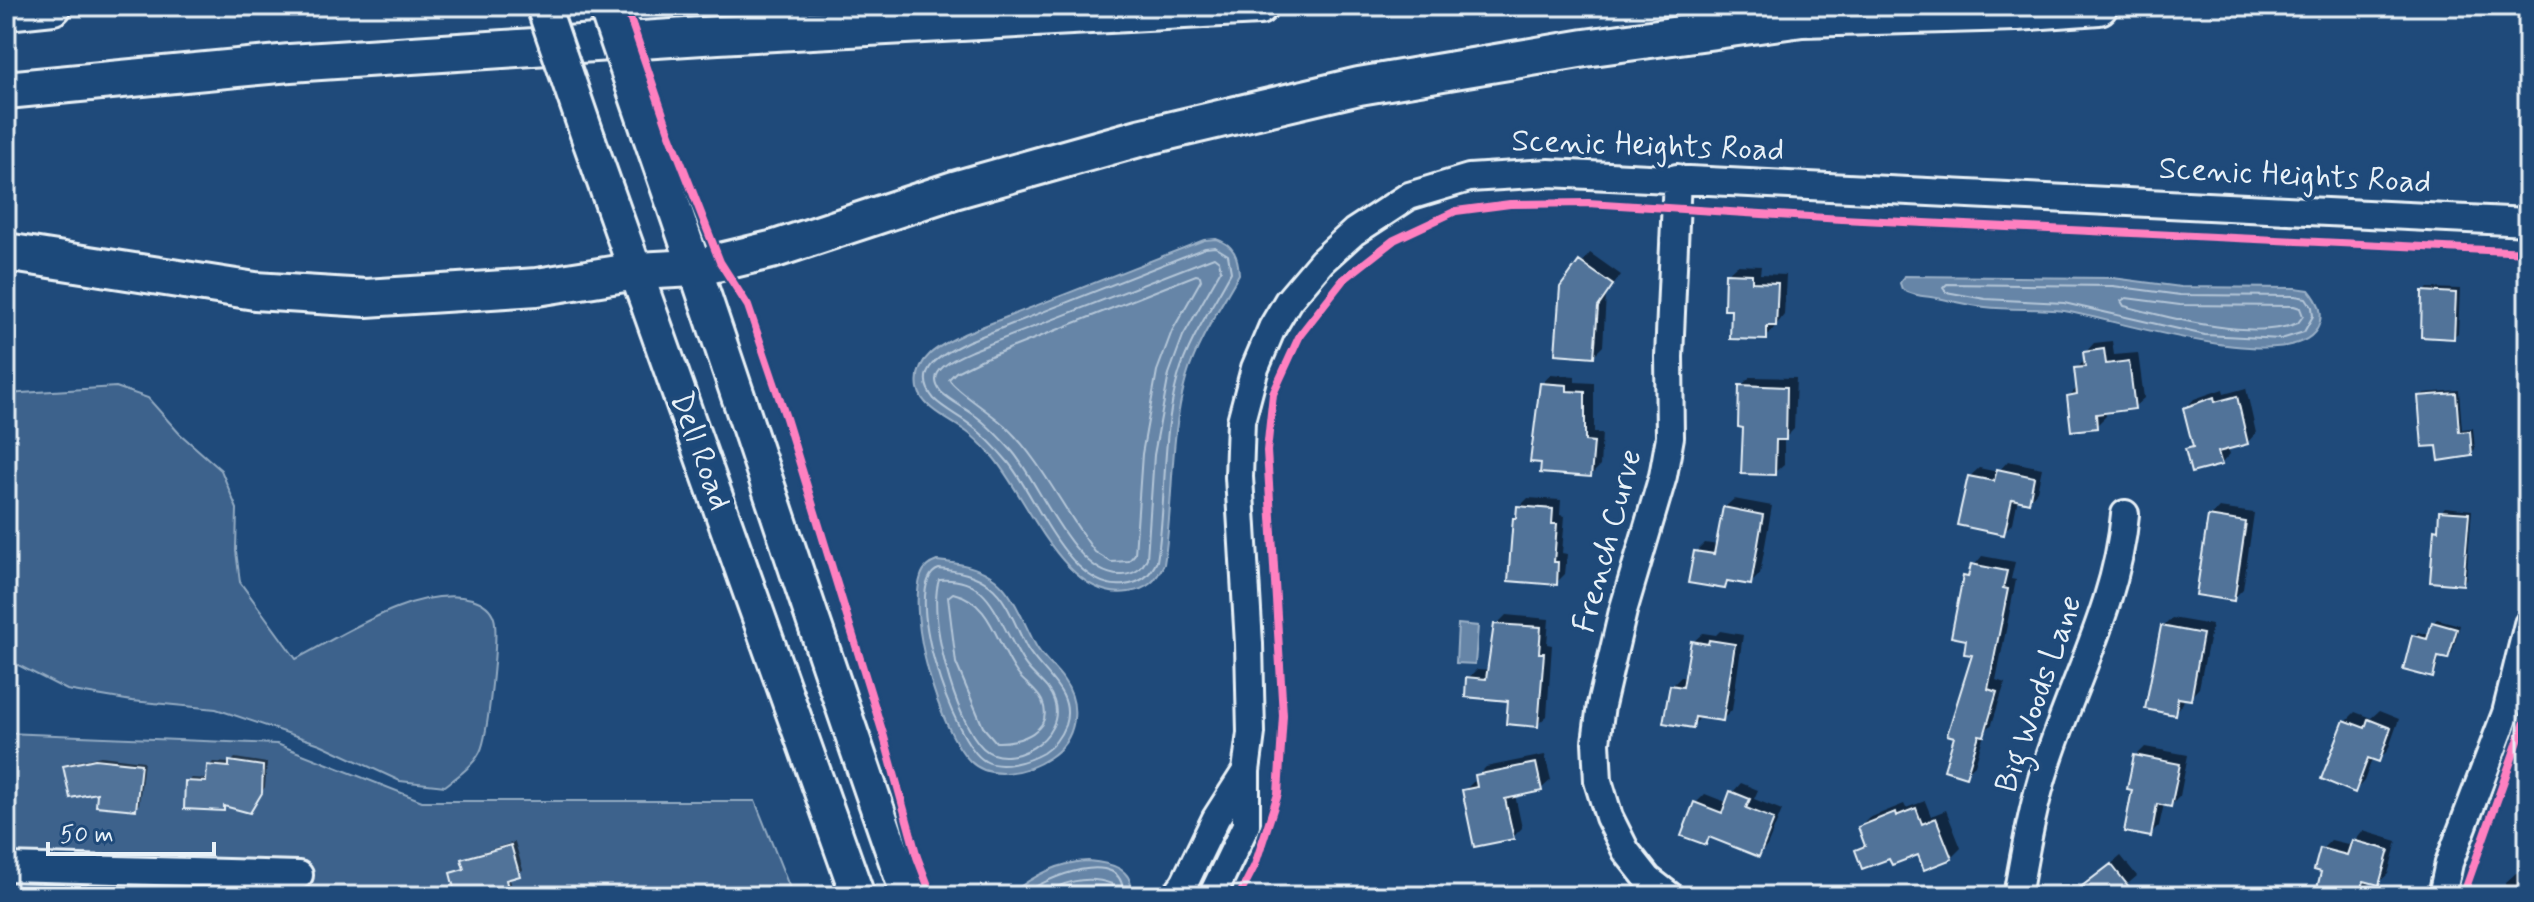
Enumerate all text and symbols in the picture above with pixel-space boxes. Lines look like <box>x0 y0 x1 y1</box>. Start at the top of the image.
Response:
street label: Scenic Heights Road <box>1511 120 1785 172</box>
street label: Scenic Heights Road <box>2158 148 2432 204</box>
street label: Dell Road <box>659 386 741 516</box>
street label: French Curve <box>1563 445 1653 637</box>
street label: Big Woods Lane <box>1986 590 2095 799</box>
scale bar <box>48 806 214 856</box>
text: 50 m <box>60 820 114 851</box>

